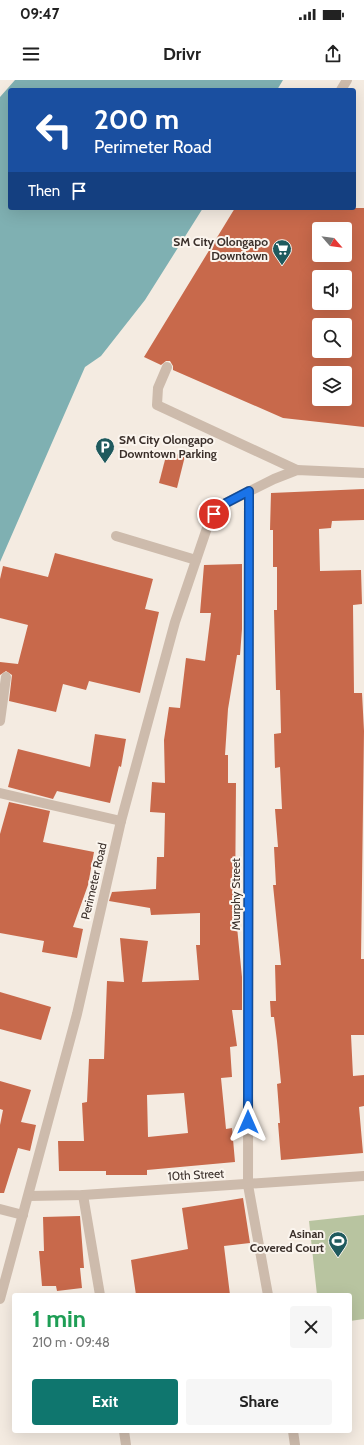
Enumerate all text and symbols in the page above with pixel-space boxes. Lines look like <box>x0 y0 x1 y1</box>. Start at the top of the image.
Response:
text: 09:47 <box>20 5 59 23</box>
icon: menu <box>20 43 42 65</box>
text: Drivr <box>163 43 201 65</box>
icon: share <box>322 43 344 65</box>
text: 200 m <box>94 102 179 136</box>
icon: left <box>28 104 80 156</box>
text: Perimeter Road <box>94 136 212 158</box>
icon: arrive <box>68 180 90 202</box>
text: Then <box>28 182 60 200</box>
north arrow <box>312 222 352 262</box>
map controls <box>312 222 352 406</box>
place label: SM City Olongapo Downtown <box>173 234 268 263</box>
supermarket icon: SM City Olongapo Downtown <box>271 238 293 266</box>
button: sound <box>312 270 352 310</box>
button: search <box>312 318 352 358</box>
button: layers <box>312 366 352 406</box>
place label: SM City Olongapo Downtown Parking <box>119 432 217 461</box>
parking icon: SM City Olongapo Downtown Parking <box>94 436 116 464</box>
pin <box>197 497 231 531</box>
icon: arrive <box>203 503 225 525</box>
street label: Perimeter Road <box>77 841 110 921</box>
street label: Murphy Street <box>228 858 243 930</box>
position arrow <box>227 1101 269 1143</box>
street label: 10th Street <box>167 1166 225 1183</box>
place label: Asinan Covered Court <box>250 1226 324 1255</box>
sports icon: Asinan Covered Court <box>327 1230 349 1258</box>
text: 1 min <box>32 1304 86 1333</box>
button: close <box>290 1306 332 1348</box>
text: 210 m · 09:48 <box>32 1334 110 1350</box>
button: Exit <box>32 1379 178 1425</box>
button: Share <box>186 1379 332 1425</box>

